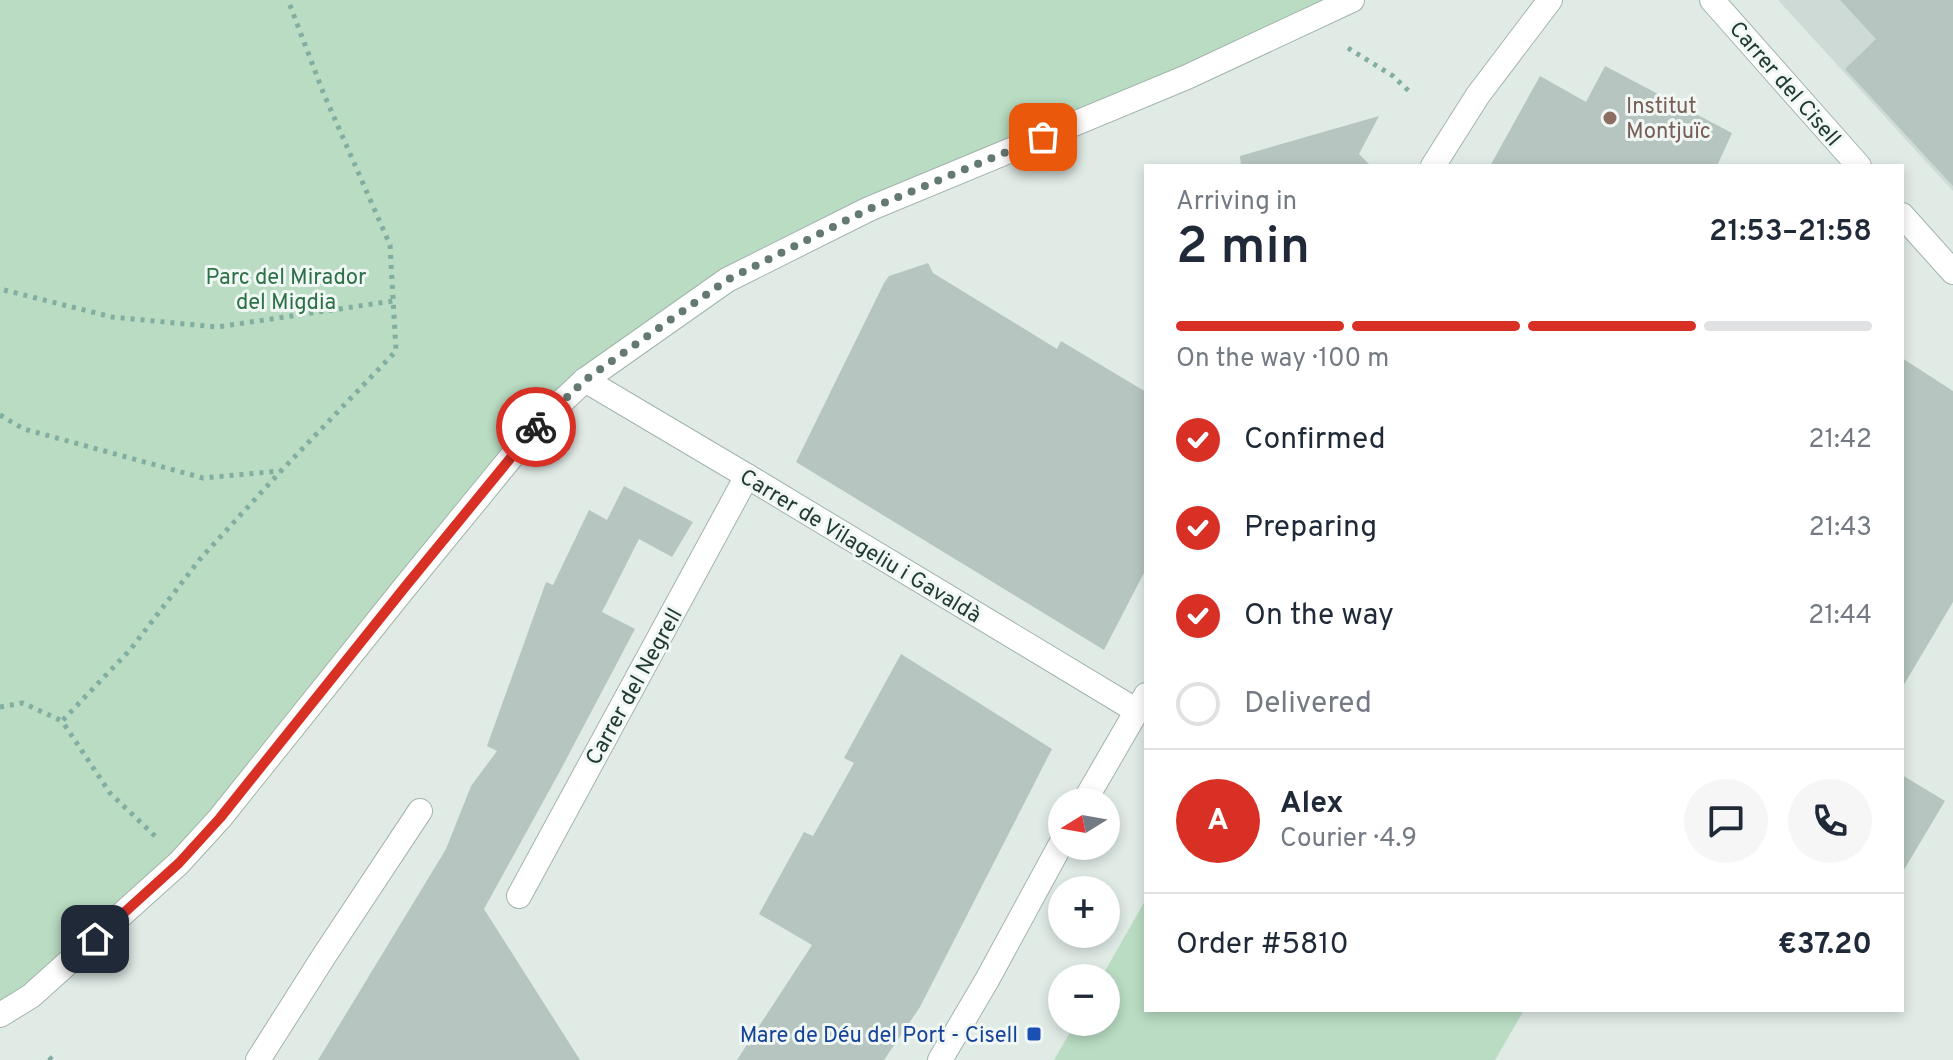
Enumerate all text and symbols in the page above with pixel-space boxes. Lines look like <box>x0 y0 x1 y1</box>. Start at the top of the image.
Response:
street label: Carrer del Cisell <box>1723 17 1846 153</box>
place label: Institut Montjuïc <box>1626 94 1711 146</box>
pin <box>1009 103 1077 171</box>
marker: Institut Montjuïc <box>1601 109 1619 127</box>
icon: bag <box>1021 115 1065 159</box>
text: Arriving in <box>1176 186 1297 219</box>
text: 21:53–21:58 <box>1709 214 1872 251</box>
text: 2 min <box>1176 216 1310 282</box>
park label: Parc del Mirador del Migdia <box>206 265 367 317</box>
text: On the way · 100 m <box>1176 343 1389 376</box>
courier <box>496 387 576 467</box>
icon: bike <box>514 405 558 449</box>
icon: check <box>1176 418 1220 462</box>
text: Confirmed <box>1244 422 1386 459</box>
text: 21:42 <box>1808 424 1872 457</box>
street label: Carrer de Vilageliu i Gavaldà <box>734 464 985 630</box>
icon: check <box>1176 506 1220 550</box>
text: Preparing <box>1244 510 1377 547</box>
text: 21:43 <box>1809 512 1872 545</box>
icon: check <box>1176 594 1220 638</box>
text: On the way <box>1244 598 1394 635</box>
text: 21:44 <box>1808 600 1872 633</box>
street label: Carrer del Negrell <box>581 604 689 770</box>
text: Delivered <box>1244 686 1372 723</box>
button: chat <box>1684 779 1768 863</box>
button: phone <box>1788 779 1872 863</box>
text: Alex <box>1280 786 1344 823</box>
north arrow <box>1048 788 1120 860</box>
map controls <box>1048 788 1120 1036</box>
text: A <box>1207 803 1229 840</box>
text: Courier · 4.9 <box>1280 823 1417 856</box>
button: + <box>1048 876 1120 948</box>
pin <box>61 905 129 973</box>
icon: home <box>73 917 117 961</box>
text: Order #5810 <box>1176 927 1349 964</box>
text: €37.20 <box>1778 927 1872 964</box>
button: − <box>1048 964 1120 1036</box>
place label: Mare de Déu del Port - Cisell <box>740 1023 1018 1050</box>
marker: Mare de Déu del Port - Cisell <box>1025 1025 1043 1043</box>

